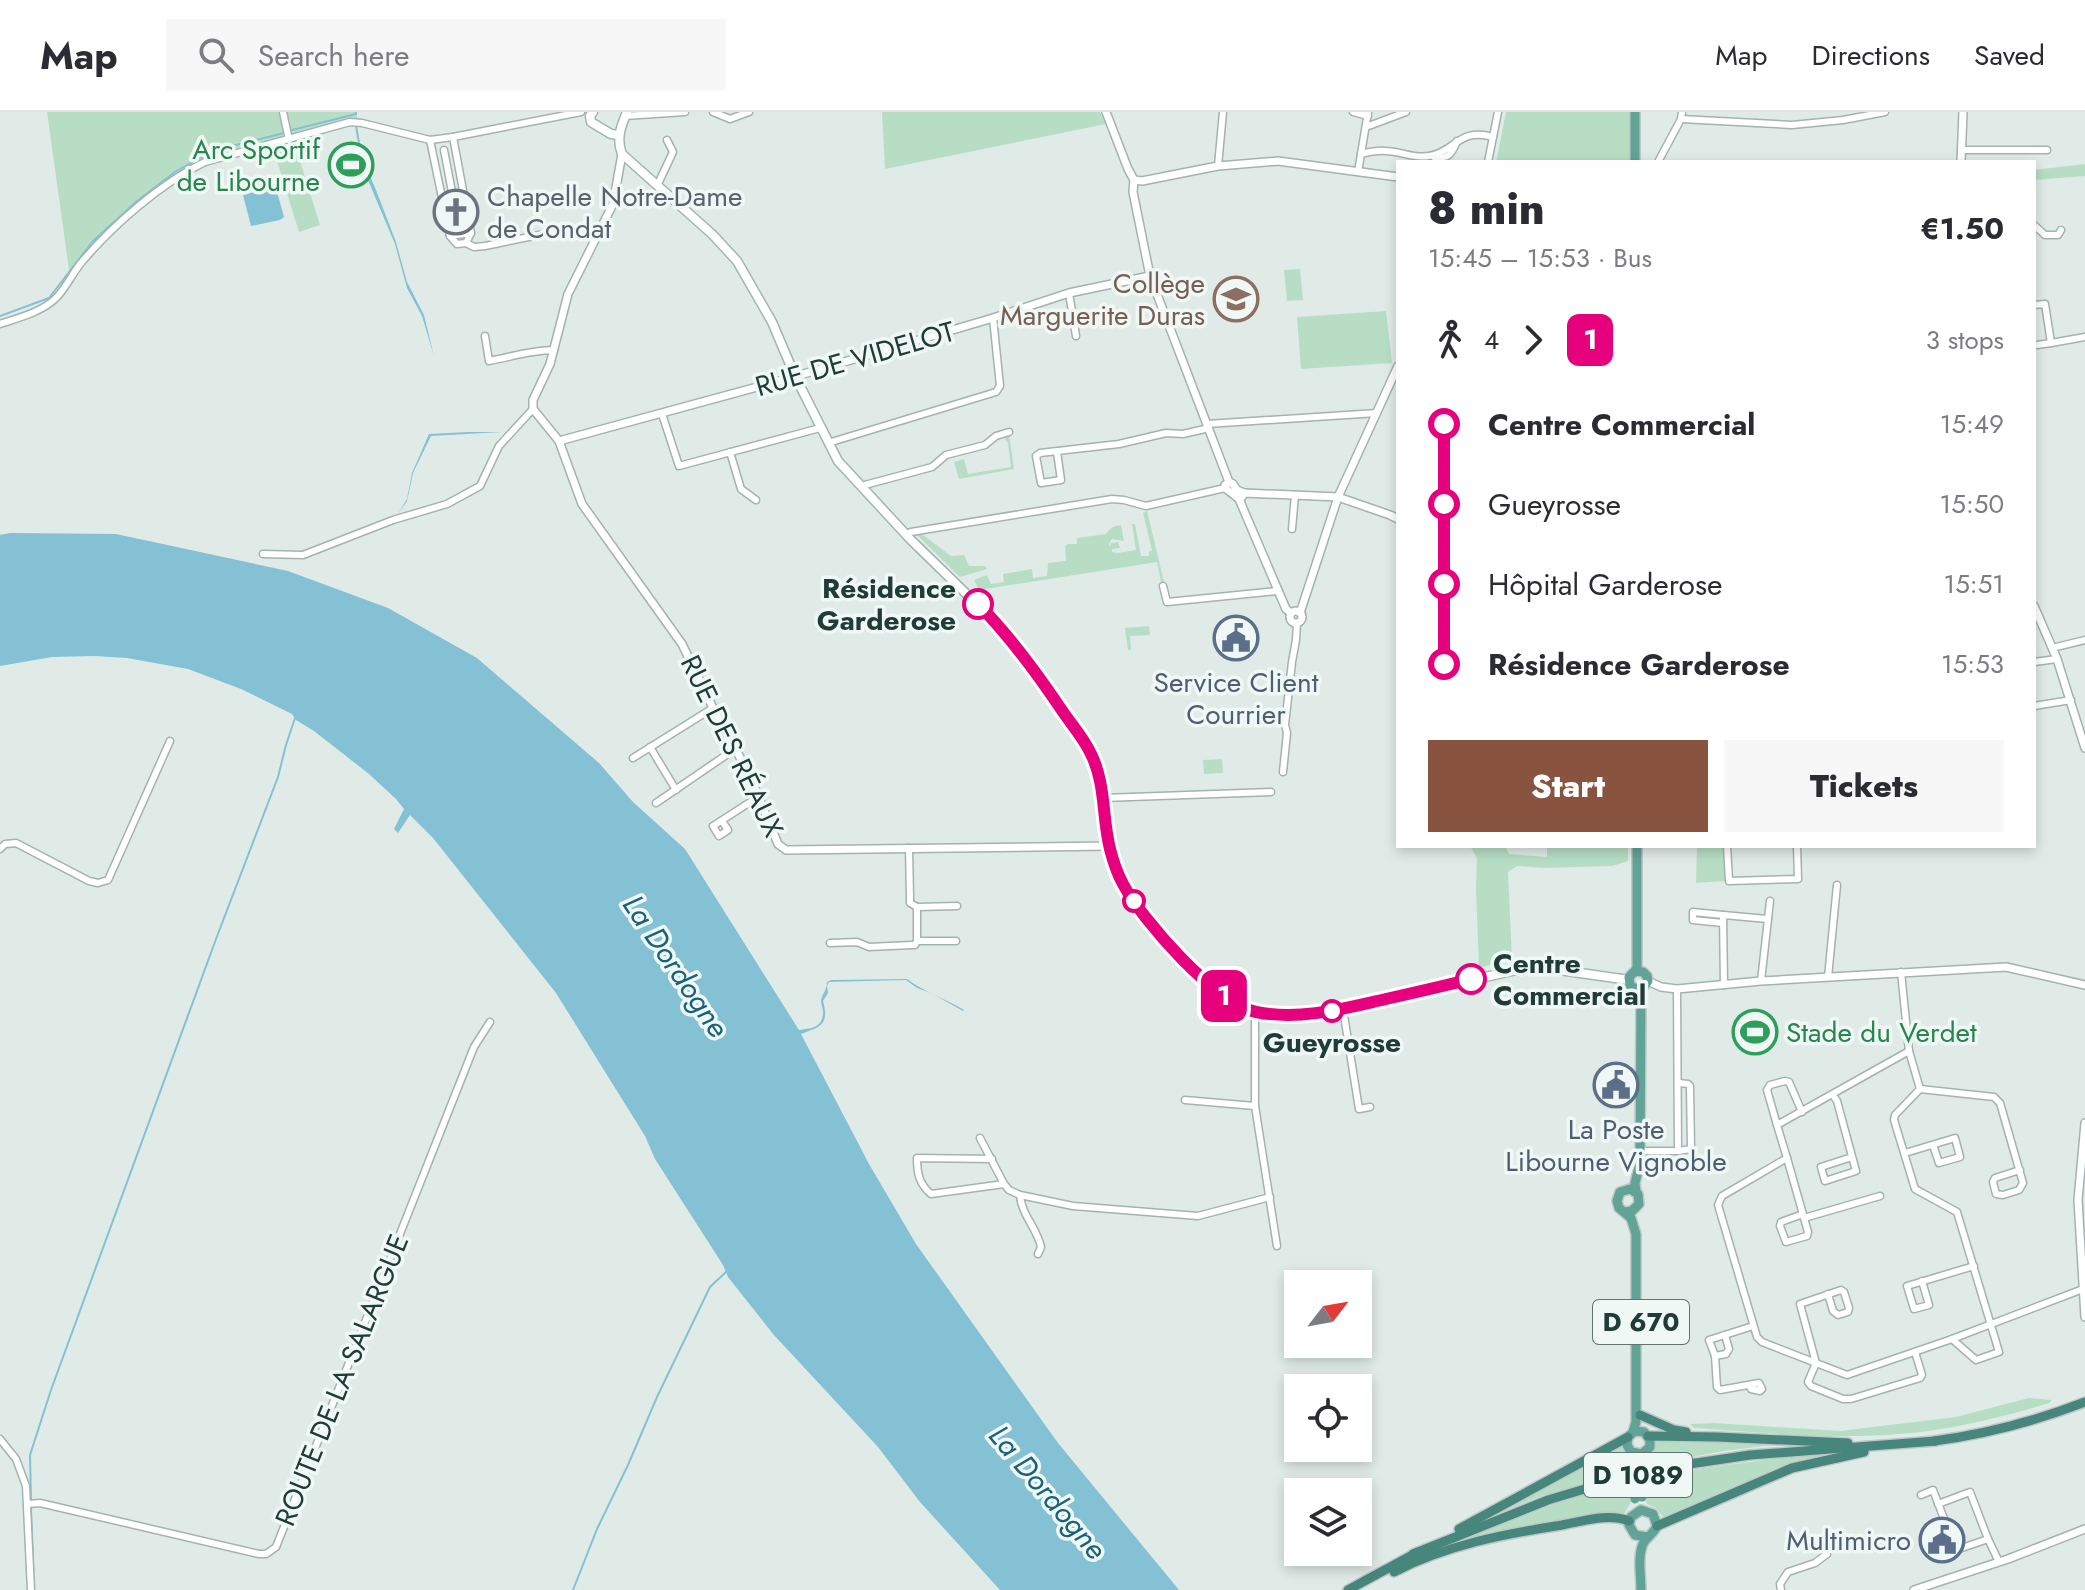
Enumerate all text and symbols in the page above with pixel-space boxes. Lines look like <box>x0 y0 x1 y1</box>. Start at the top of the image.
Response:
search box <box>166 19 726 91</box>
text: Map <box>40 28 118 83</box>
icon: search <box>194 33 238 77</box>
text: Search here <box>258 34 410 77</box>
text: Map <box>1715 35 1767 76</box>
text: Directions <box>1811 35 1930 76</box>
text: Saved <box>1974 35 2045 76</box>
place label: Arc Sportif de Libourne <box>177 129 321 202</box>
sports icon: Arc Sportif de Libourne <box>327 141 375 189</box>
place label: Chapelle Notre-Dame de Condat <box>487 176 742 249</box>
text: 8 min <box>1428 177 1545 241</box>
church icon: Chapelle Notre-Dame de Condat <box>432 188 480 236</box>
text: €1.50 <box>1920 207 2004 250</box>
text: 15:45 – 15:53 · Bus <box>1428 239 1652 277</box>
place label: Collège Marguerite Duras <box>1000 263 1205 336</box>
school or university icon: Collège Marguerite Duras <box>1212 275 1260 323</box>
street label: RUE DE VIDELOT <box>750 311 960 407</box>
icon: walk <box>1428 318 1472 362</box>
icon: forward <box>1511 318 1555 362</box>
text: 1 <box>1583 319 1597 360</box>
text: 4 <box>1484 321 1499 359</box>
text: 3 stops <box>1926 321 2004 359</box>
text: Centre Commercial <box>1488 403 1755 446</box>
text: 15:49 <box>1940 405 2004 443</box>
text: Gueyrosse <box>1488 483 1621 526</box>
text: 15:50 <box>1940 485 2004 523</box>
text: Hôpital Garderose <box>1488 563 1723 606</box>
text: 15:51 <box>1943 565 2004 603</box>
place label: Résidence Garderose <box>817 568 956 641</box>
marker: Résidence Garderose <box>963 589 993 619</box>
public building icon: Service Client Courrier <box>1212 614 1260 662</box>
text: Résidence Garderose <box>1488 643 1790 686</box>
text: 15:53 <box>1941 645 2004 683</box>
street label: RUE DES RÉAUX <box>670 648 794 844</box>
place label: Service Client Courrier <box>1154 662 1319 735</box>
button: Start <box>1428 740 1708 832</box>
button: Tickets <box>1724 740 2004 832</box>
water label: La Dordogne <box>612 886 740 1046</box>
unlabelled marker <box>1123 890 1145 912</box>
place label: Centre Commercial <box>1493 943 1646 1016</box>
marker: Centre Commercial <box>1456 964 1486 994</box>
line badge: 1 <box>1198 970 1250 1022</box>
text: 1 <box>1217 975 1231 1016</box>
marker: Gueyrosse <box>1321 1000 1343 1022</box>
sports icon: Stade du Verdet <box>1731 1008 1779 1056</box>
place label: Stade du Verdet <box>1786 1012 1977 1053</box>
place label: Gueyrosse <box>1263 1022 1401 1063</box>
public building icon: La Poste Libourne Vignoble <box>1592 1061 1640 1109</box>
place label: La Poste Libourne Vignoble <box>1505 1109 1727 1182</box>
street label: ROUTE DE LA SALARGUE <box>265 1228 419 1532</box>
north arrow <box>1284 1270 1372 1358</box>
map controls <box>1284 1270 1372 1566</box>
road number: D 670 <box>1593 1300 1689 1344</box>
button: locate <box>1284 1374 1372 1462</box>
water label: La Dordogne <box>979 1415 1117 1569</box>
road number: D 1089 <box>1584 1453 1692 1497</box>
button: layers <box>1284 1478 1372 1566</box>
public building icon: Multimicro <box>1918 1516 1966 1564</box>
place label: Multimicro <box>1786 1520 1911 1561</box>

